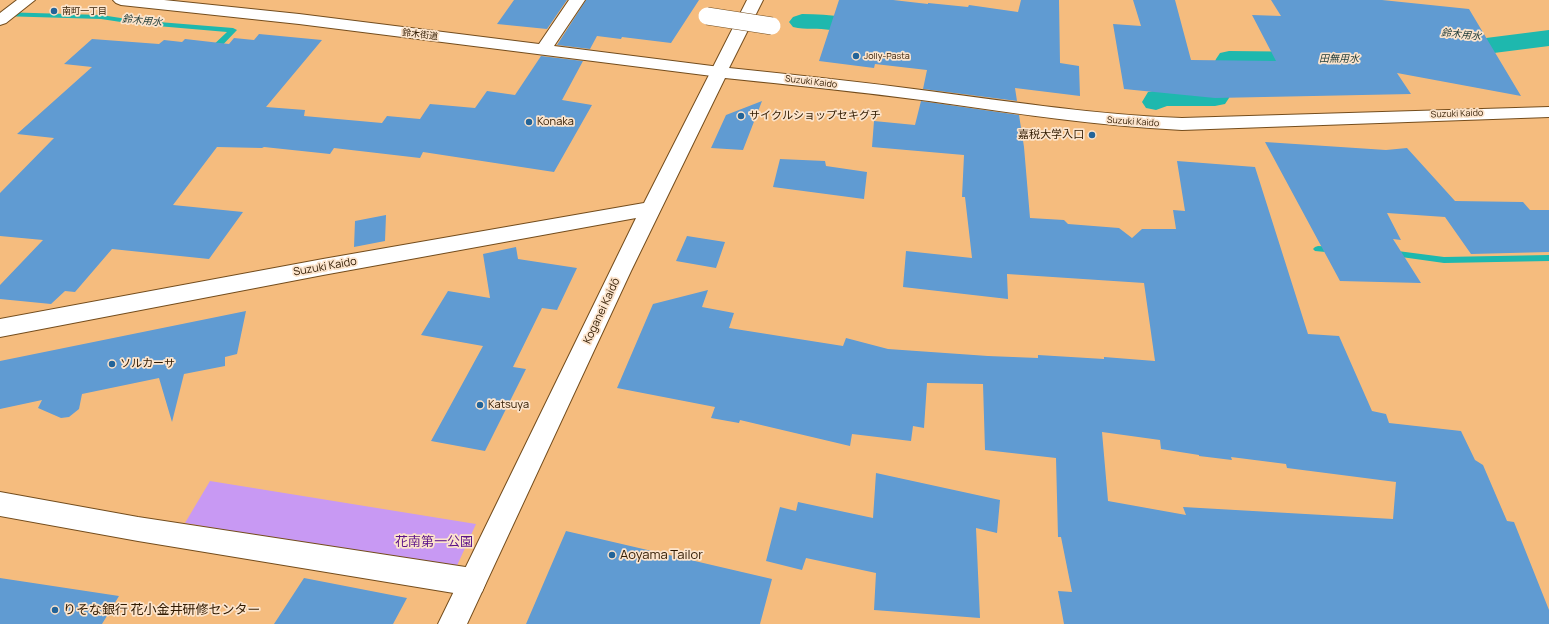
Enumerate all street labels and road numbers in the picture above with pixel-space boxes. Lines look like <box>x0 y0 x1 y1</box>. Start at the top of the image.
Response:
street label: 鈴木街道 <box>401 27 439 43</box>
street label: Suzuki Kaido <box>784 73 838 91</box>
street label: Suzuki Kaido <box>1431 108 1483 120</box>
street label: Suzuki Kaido <box>1106 115 1160 129</box>
street label: Suzuki Kaido <box>292 255 358 279</box>
street label: Koganei Kaidō <box>581 276 623 346</box>

